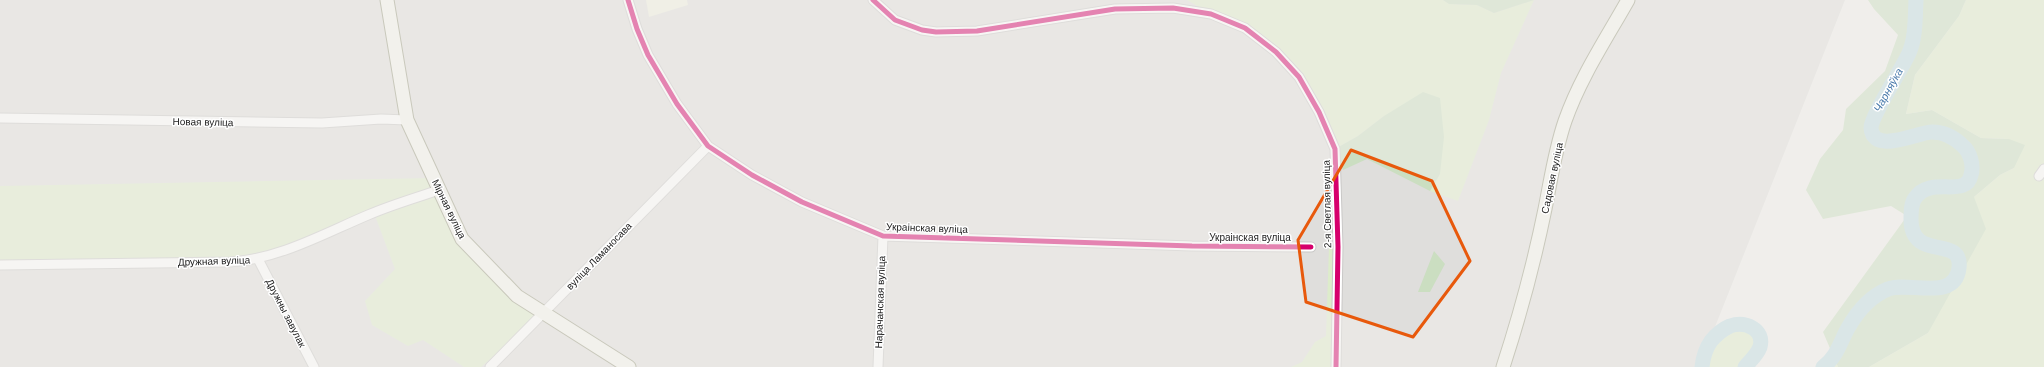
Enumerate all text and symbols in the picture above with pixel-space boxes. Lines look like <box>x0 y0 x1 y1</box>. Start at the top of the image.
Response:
water label: Чарняўка <box>1871 66 1905 114</box>
street label: Новая вуліца <box>172 116 234 128</box>
street label: Садовая вуліца <box>1539 141 1565 215</box>
street label: 2-я Светлая вуліца <box>1321 160 1333 248</box>
street label: Мірная вуліца <box>430 178 468 241</box>
street label: вуліца Ламаносава <box>564 220 634 292</box>
street label: Украінская вуліца <box>886 221 968 235</box>
street label: Украінская вуліца <box>1209 232 1291 243</box>
street label: Дружная вуліца <box>178 254 251 268</box>
street label: Нарачанская вуліца <box>873 255 887 348</box>
street label: Дружны завулак <box>264 277 308 350</box>

